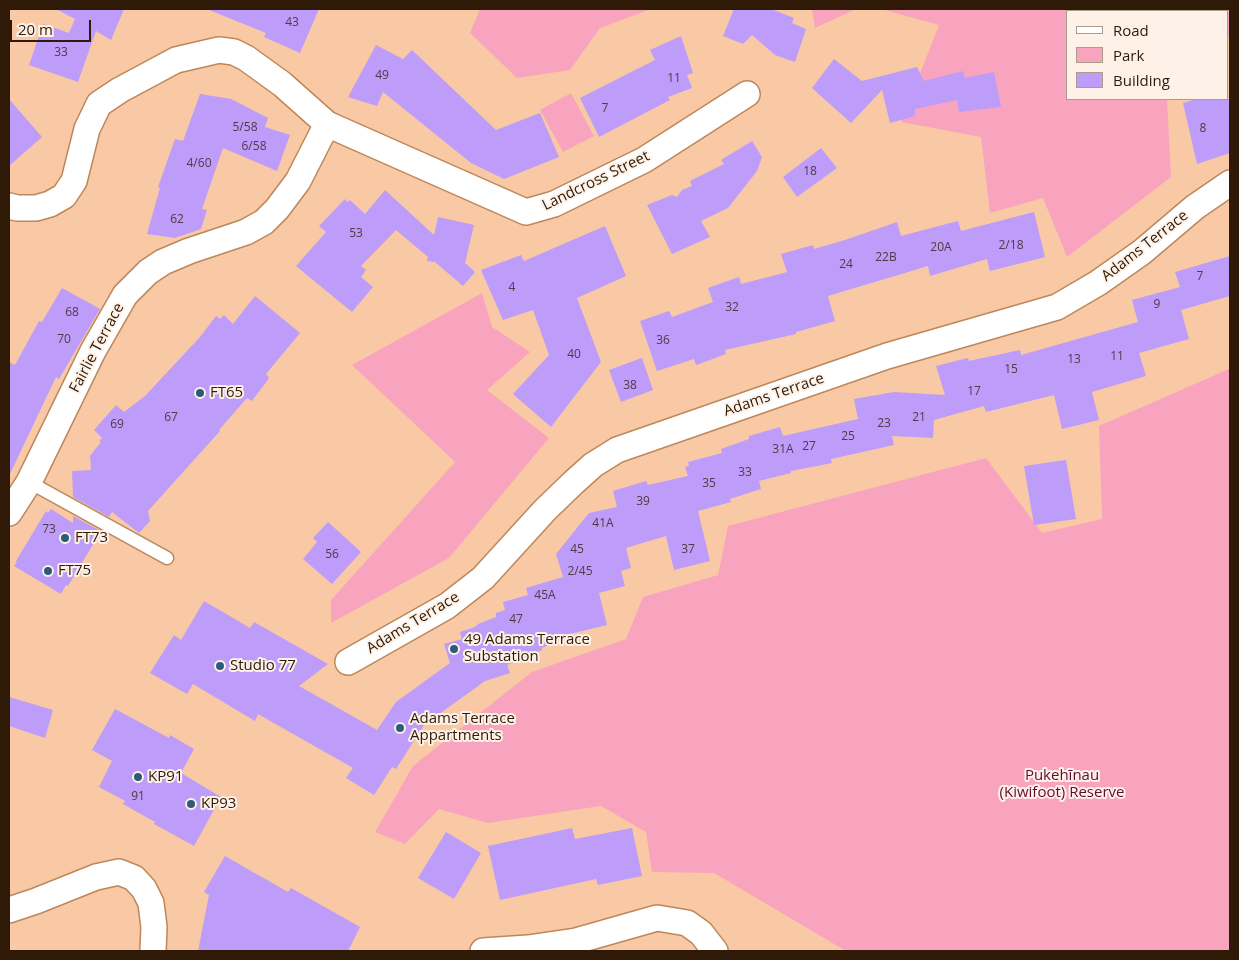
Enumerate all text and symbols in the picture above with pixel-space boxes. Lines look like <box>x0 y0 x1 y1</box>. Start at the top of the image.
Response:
scale bar <box>12 10 94 42</box>
legend <box>1066 10 1229 100</box>
house number: 43 <box>285 16 299 30</box>
text: 20 m <box>18 19 53 39</box>
text: Road <box>1113 20 1149 40</box>
text: Park <box>1113 45 1144 65</box>
house number: 33 <box>54 46 68 60</box>
house number: 49 <box>375 69 389 83</box>
text: Building <box>1113 70 1170 90</box>
house number: 11 <box>667 72 681 86</box>
house number: 7 <box>602 102 608 116</box>
house number: 5/58 <box>233 121 257 135</box>
house number: 8 <box>1200 122 1206 136</box>
house number: 6/58 <box>242 140 266 154</box>
street label: Landcross Street <box>539 147 653 215</box>
house number: 4/60 <box>187 157 211 171</box>
house number: 18 <box>803 165 817 179</box>
street label: Adams Terrace <box>1098 207 1192 285</box>
house number: 62 <box>170 213 184 227</box>
house number: 53 <box>349 227 363 241</box>
house number: 2/18 <box>999 239 1023 253</box>
house number: 20A <box>930 241 952 255</box>
house number: 22B <box>875 251 897 265</box>
house number: 24 <box>839 258 853 272</box>
house number: 7 <box>1197 270 1203 284</box>
house number: 4 <box>509 281 515 295</box>
house number: 9 <box>1154 298 1160 312</box>
street label: Fairlie Terrace <box>66 300 128 396</box>
house number: 32 <box>725 301 739 315</box>
house number: 68 <box>65 306 79 320</box>
house number: 70 <box>57 333 71 347</box>
house number: 36 <box>656 334 670 348</box>
house number: 40 <box>567 348 581 362</box>
house number: 11 <box>1110 350 1124 364</box>
house number: 13 <box>1067 353 1081 367</box>
house number: 15 <box>1004 363 1018 377</box>
street label: Adams Terrace <box>722 369 826 421</box>
house number: 38 <box>623 379 637 393</box>
place label: FT65 <box>210 384 243 402</box>
house number: 17 <box>967 385 981 399</box>
marker: FT65 <box>194 387 206 399</box>
house number: 67 <box>164 411 178 425</box>
house number: 21 <box>912 411 926 425</box>
house number: 23 <box>877 417 891 431</box>
house number: 69 <box>110 418 124 432</box>
house number: 25 <box>841 430 855 444</box>
house number: 27 <box>802 440 816 454</box>
house number: 31A <box>772 443 794 457</box>
house number: 33 <box>738 466 752 480</box>
house number: 35 <box>702 477 716 491</box>
house number: 39 <box>636 495 650 509</box>
house number: 41A <box>592 517 614 531</box>
house number: 73 <box>42 523 56 537</box>
place label: FT73 <box>75 529 108 547</box>
marker: FT73 <box>59 532 71 544</box>
house number: 45 <box>570 543 584 557</box>
house number: 37 <box>681 543 695 557</box>
house number: 56 <box>325 548 339 562</box>
place label: FT75 <box>58 562 91 580</box>
marker: FT75 <box>42 565 54 577</box>
house number: 2/45 <box>568 565 592 579</box>
street label: Adams Terrace <box>363 588 463 658</box>
house number: 45A <box>534 589 556 603</box>
house number: 47 <box>509 613 523 627</box>
place label: 49 Adams Terrace Substation <box>464 631 590 666</box>
marker: 49 Adams Terrace Substation <box>448 643 460 655</box>
place label: Studio 77 <box>230 657 296 675</box>
marker: Studio 77 <box>214 660 226 672</box>
place label: Adams Terrace Appartments <box>410 710 515 745</box>
marker: Adams Terrace Appartments <box>394 722 406 734</box>
park label: Pukehīnau (Kiwifoot) Reserve <box>1000 767 1124 802</box>
place label: KP91 <box>148 768 183 786</box>
marker: KP91 <box>132 771 144 783</box>
house number: 91 <box>131 790 145 804</box>
place label: KP93 <box>201 795 236 813</box>
marker: KP93 <box>185 798 197 810</box>

